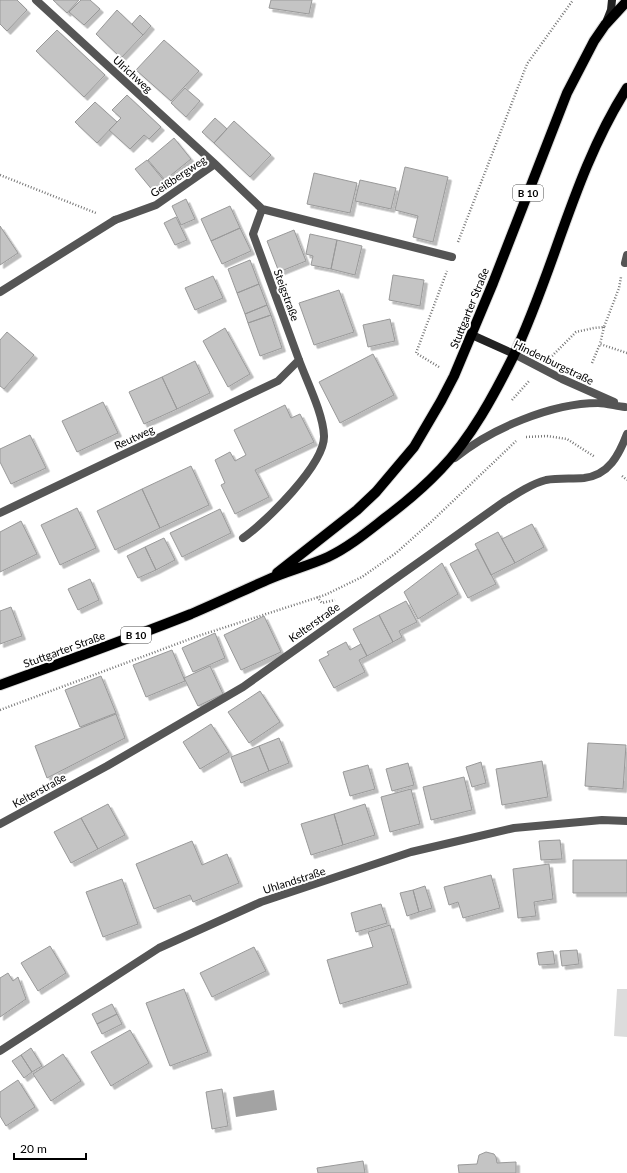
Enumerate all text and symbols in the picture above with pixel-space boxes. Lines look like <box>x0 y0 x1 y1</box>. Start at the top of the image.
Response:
street label: Ulrichweg <box>111 53 156 95</box>
street label: Geißbergweg <box>148 152 209 199</box>
road number: B 10 <box>513 185 543 201</box>
street label: Stuttgarter Straße <box>447 266 491 350</box>
street label: Steigstraße <box>272 267 302 323</box>
street label: Hindenburgstraße <box>512 337 596 387</box>
street label: Reutweg <box>112 422 156 452</box>
street label: Kelterstraße <box>286 600 342 644</box>
road number: B 10 <box>121 627 151 643</box>
street label: Stuttgarter Straße <box>21 628 107 670</box>
street label: Kelterstraße <box>10 770 68 810</box>
street label: Uhlandstraße <box>261 864 327 896</box>
scale bar <box>14 1135 86 1161</box>
text: 20 m <box>20 1141 47 1156</box>

